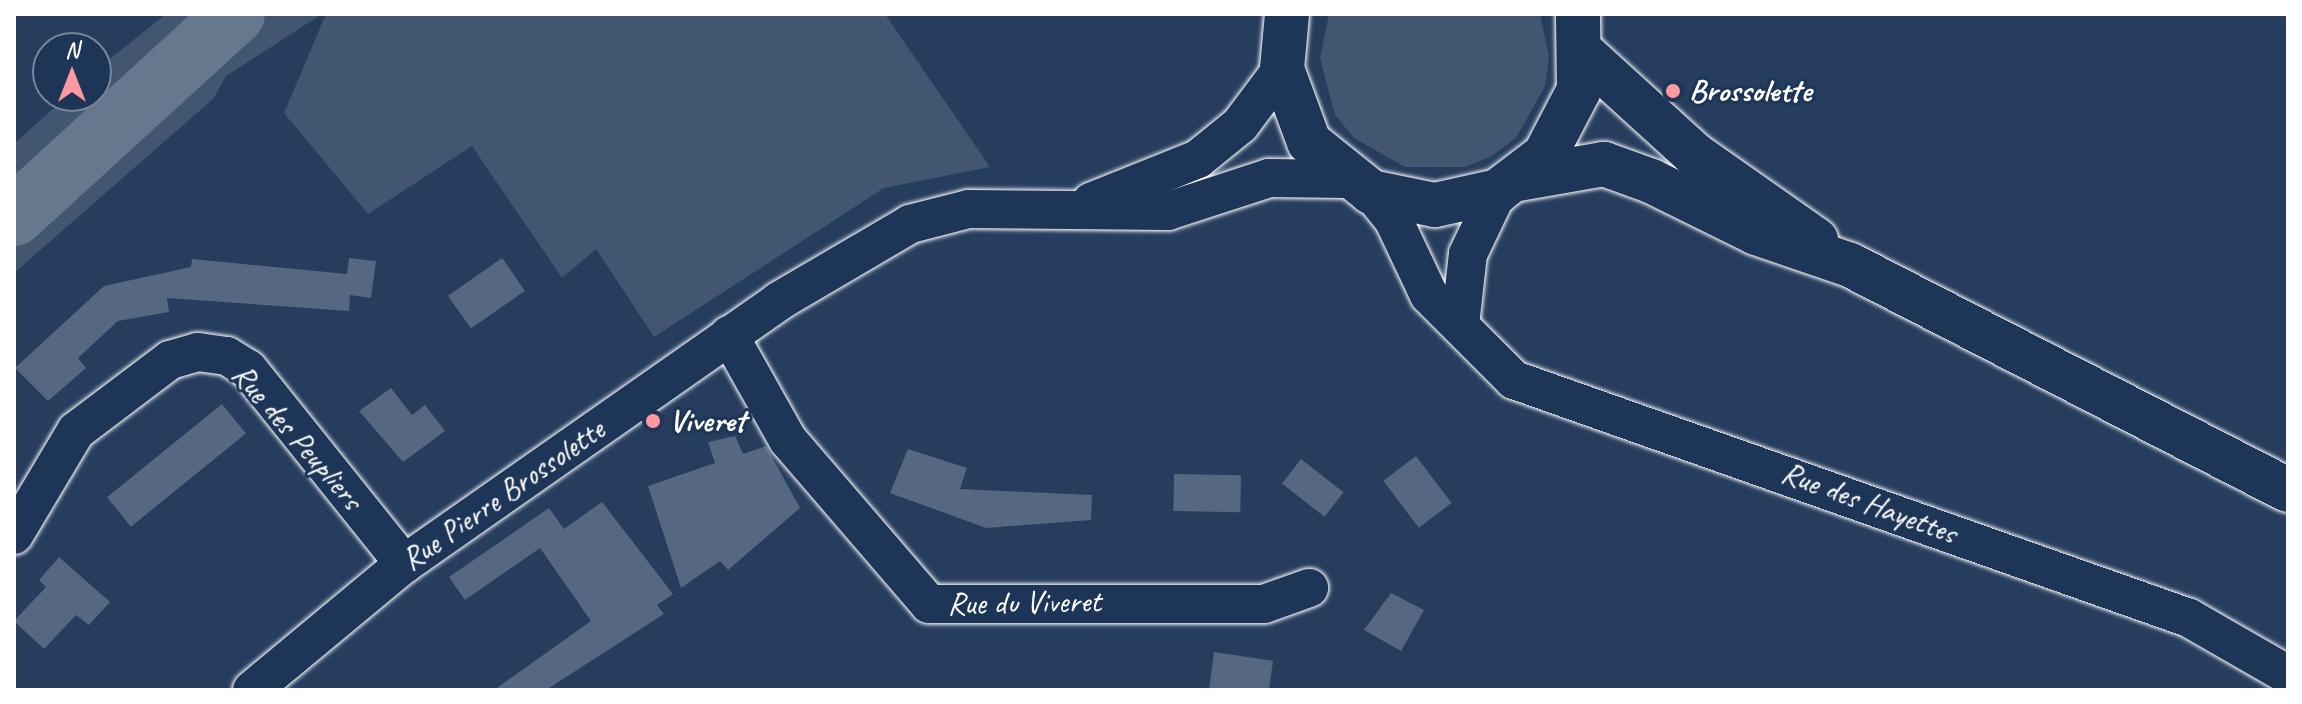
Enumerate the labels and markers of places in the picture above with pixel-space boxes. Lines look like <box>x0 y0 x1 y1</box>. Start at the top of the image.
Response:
place label: Brossolette <box>1689 72 1811 110</box>
marker: Brossolette <box>1664 82 1682 100</box>
place label: Viveret <box>669 402 745 440</box>
marker: Viveret <box>644 412 662 430</box>

